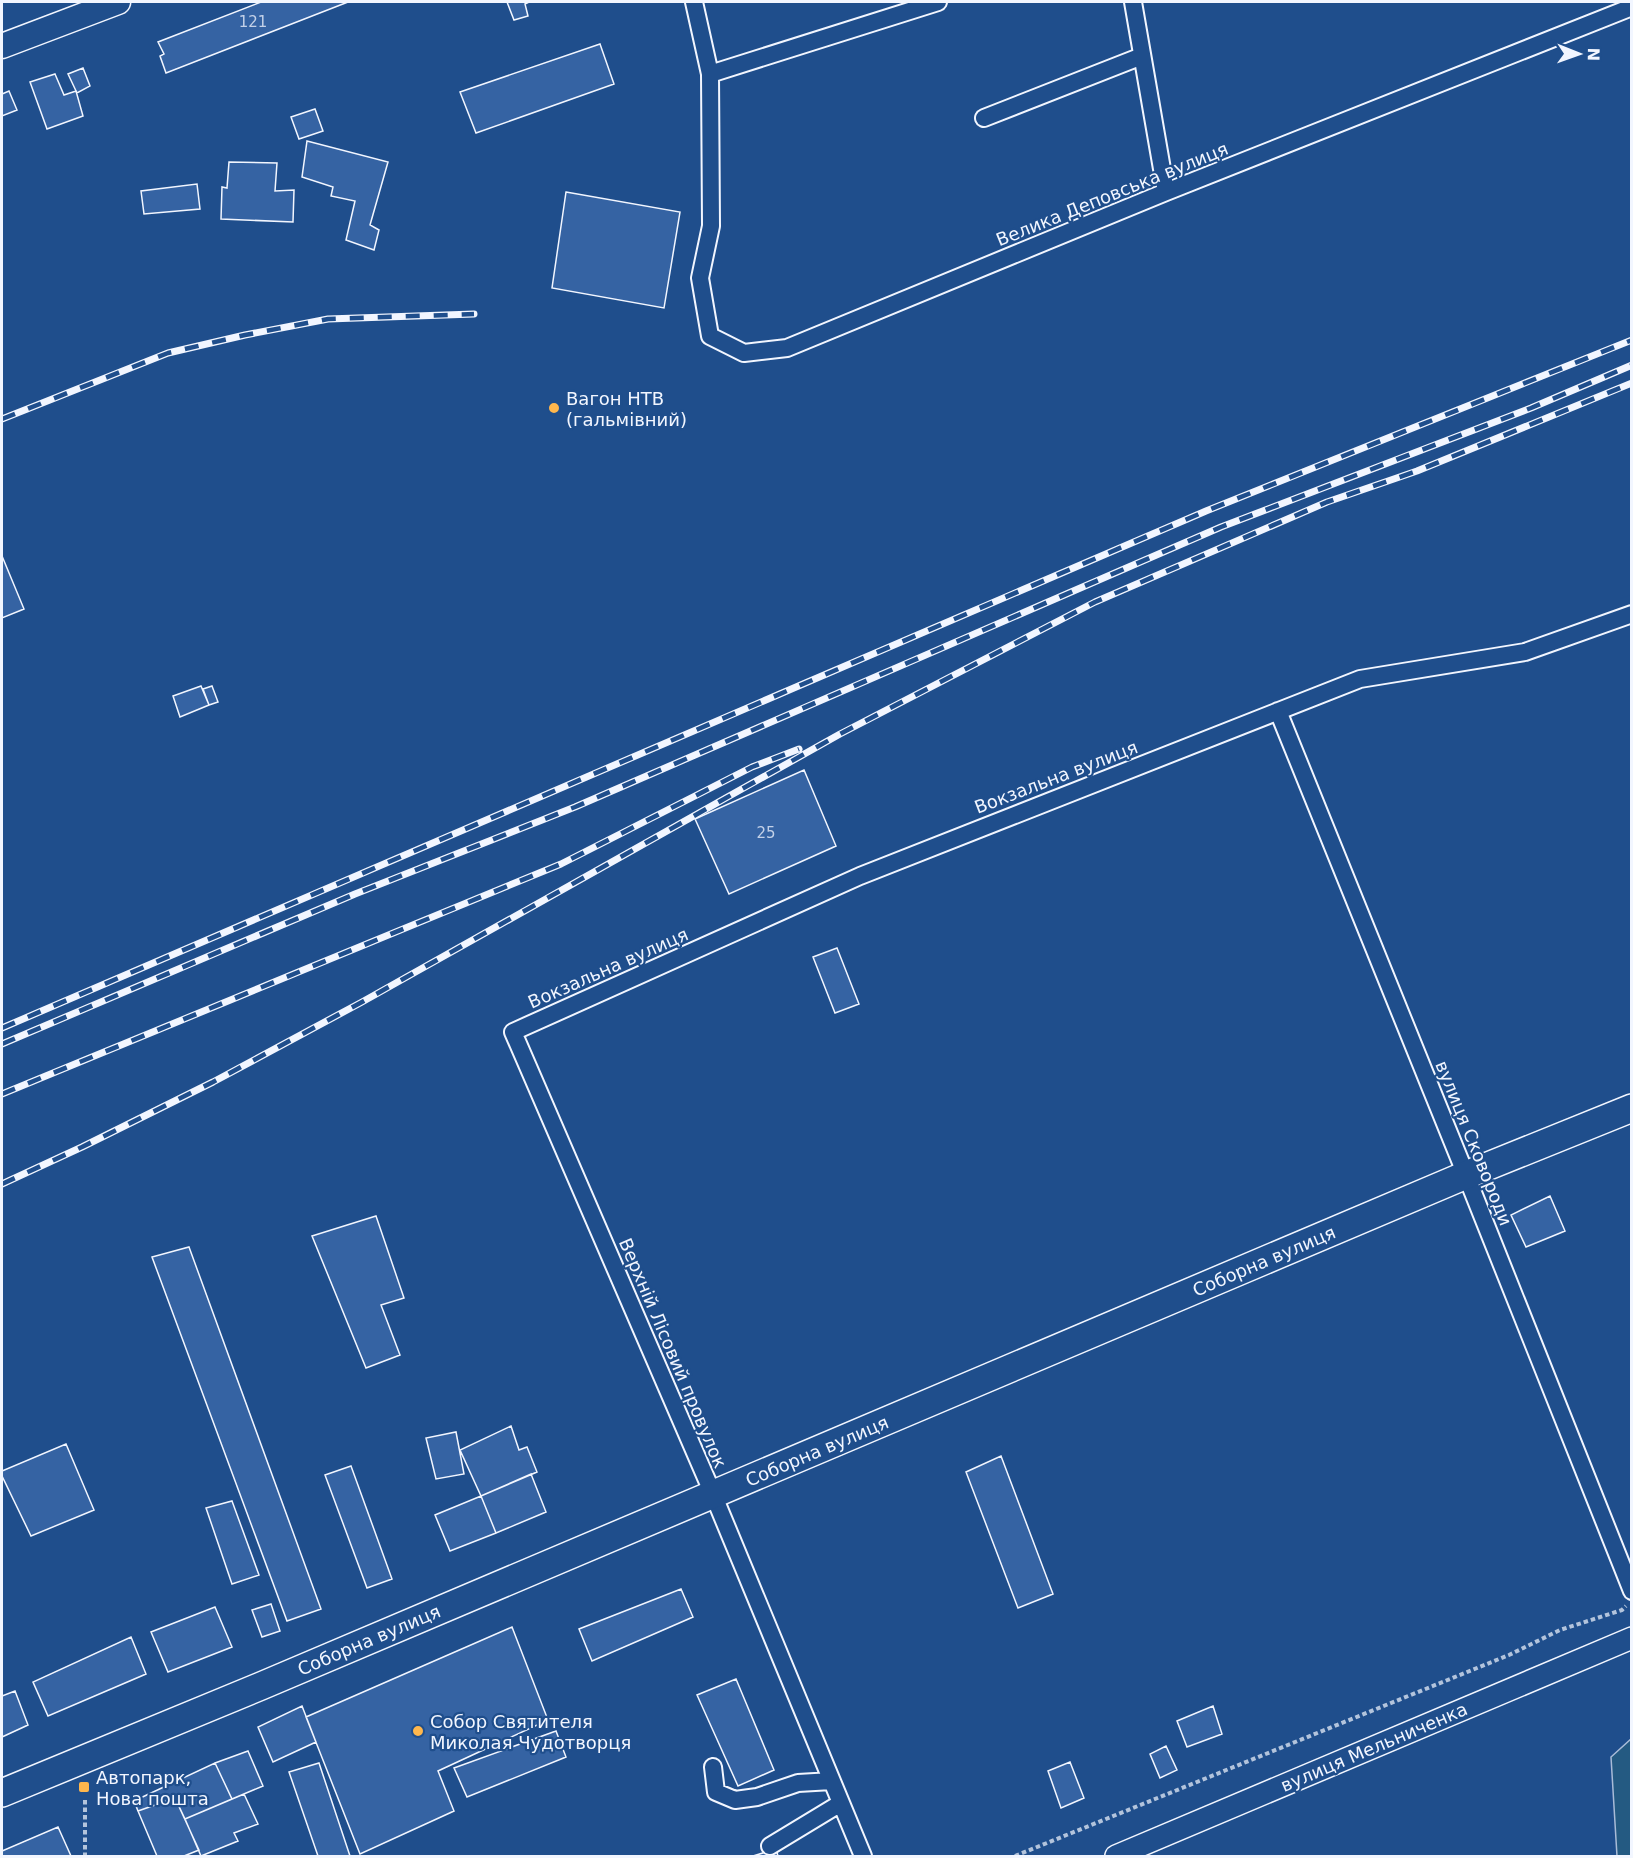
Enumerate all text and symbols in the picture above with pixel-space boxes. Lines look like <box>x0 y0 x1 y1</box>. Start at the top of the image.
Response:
house number: 121 <box>239 13 267 31</box>
north arrow <box>1549 24 1609 84</box>
text: N <box>1584 47 1603 61</box>
street label: Велика Деповська вулиця <box>993 138 1231 250</box>
place label: Вагон НТВ (гальмівний) <box>566 388 687 430</box>
marker: Вагон НТВ (гальмівний) <box>547 401 561 415</box>
street label: Вокзальна вулиця <box>971 736 1141 818</box>
house number: 25 <box>756 824 776 842</box>
street label: Вокзальна вулиця <box>525 923 691 1013</box>
street label: вулиця Сковороди <box>1431 1058 1517 1228</box>
street label: Соборна вулиця <box>1189 1221 1339 1301</box>
street label: Верхній Лісовий провулок <box>615 1235 731 1471</box>
street label: Соборна вулиця <box>742 1411 892 1491</box>
street label: Соборна вулиця <box>294 1600 444 1680</box>
street label: вулиця Мельниченка <box>1277 1698 1471 1796</box>
place label: Собор Святителя Миколая Чудотворця <box>430 1711 631 1753</box>
marker: Собор Святителя Миколая Чудотворця <box>411 1724 425 1738</box>
place label: Автопарк, Нова пошта <box>96 1767 209 1809</box>
marker: Автопарк, Нова пошта <box>77 1780 91 1794</box>

